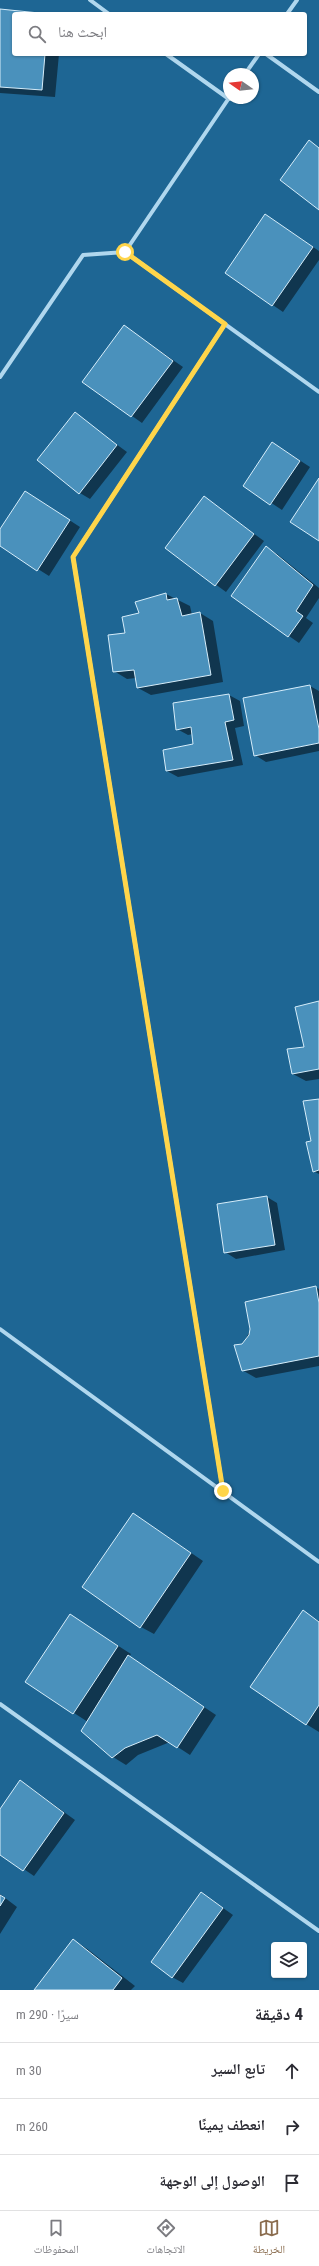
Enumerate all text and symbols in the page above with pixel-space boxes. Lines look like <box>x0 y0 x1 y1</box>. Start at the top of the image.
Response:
search box <box>12 12 307 56</box>
icon: search <box>26 23 48 45</box>
text: ابحث هنا <box>58 23 107 41</box>
north arrow <box>223 68 259 104</box>
route start <box>116 243 134 261</box>
route end <box>214 1482 232 1500</box>
map controls <box>271 1942 307 1978</box>
button: layers <box>271 1942 307 1978</box>
text: 4 دقيقة <box>255 2004 303 2024</box>
text: سيرًا · 290 m <box>16 2007 79 2022</box>
text: تابع السير <box>212 2060 265 2078</box>
icon: ahead <box>281 2060 303 2082</box>
text: 30 m <box>16 2063 42 2078</box>
text: انعطف يمينًا <box>198 2116 265 2134</box>
icon: right <box>281 2116 303 2138</box>
text: 260 m <box>16 2119 48 2134</box>
text: الوصول إلى الوجهة <box>159 2172 265 2190</box>
icon: arrive <box>281 2172 303 2194</box>
tab: المحفوظات <box>34 2217 79 2260</box>
tab: الاتجاهات <box>146 2217 185 2260</box>
tab: الخريطة <box>253 2217 285 2260</box>

